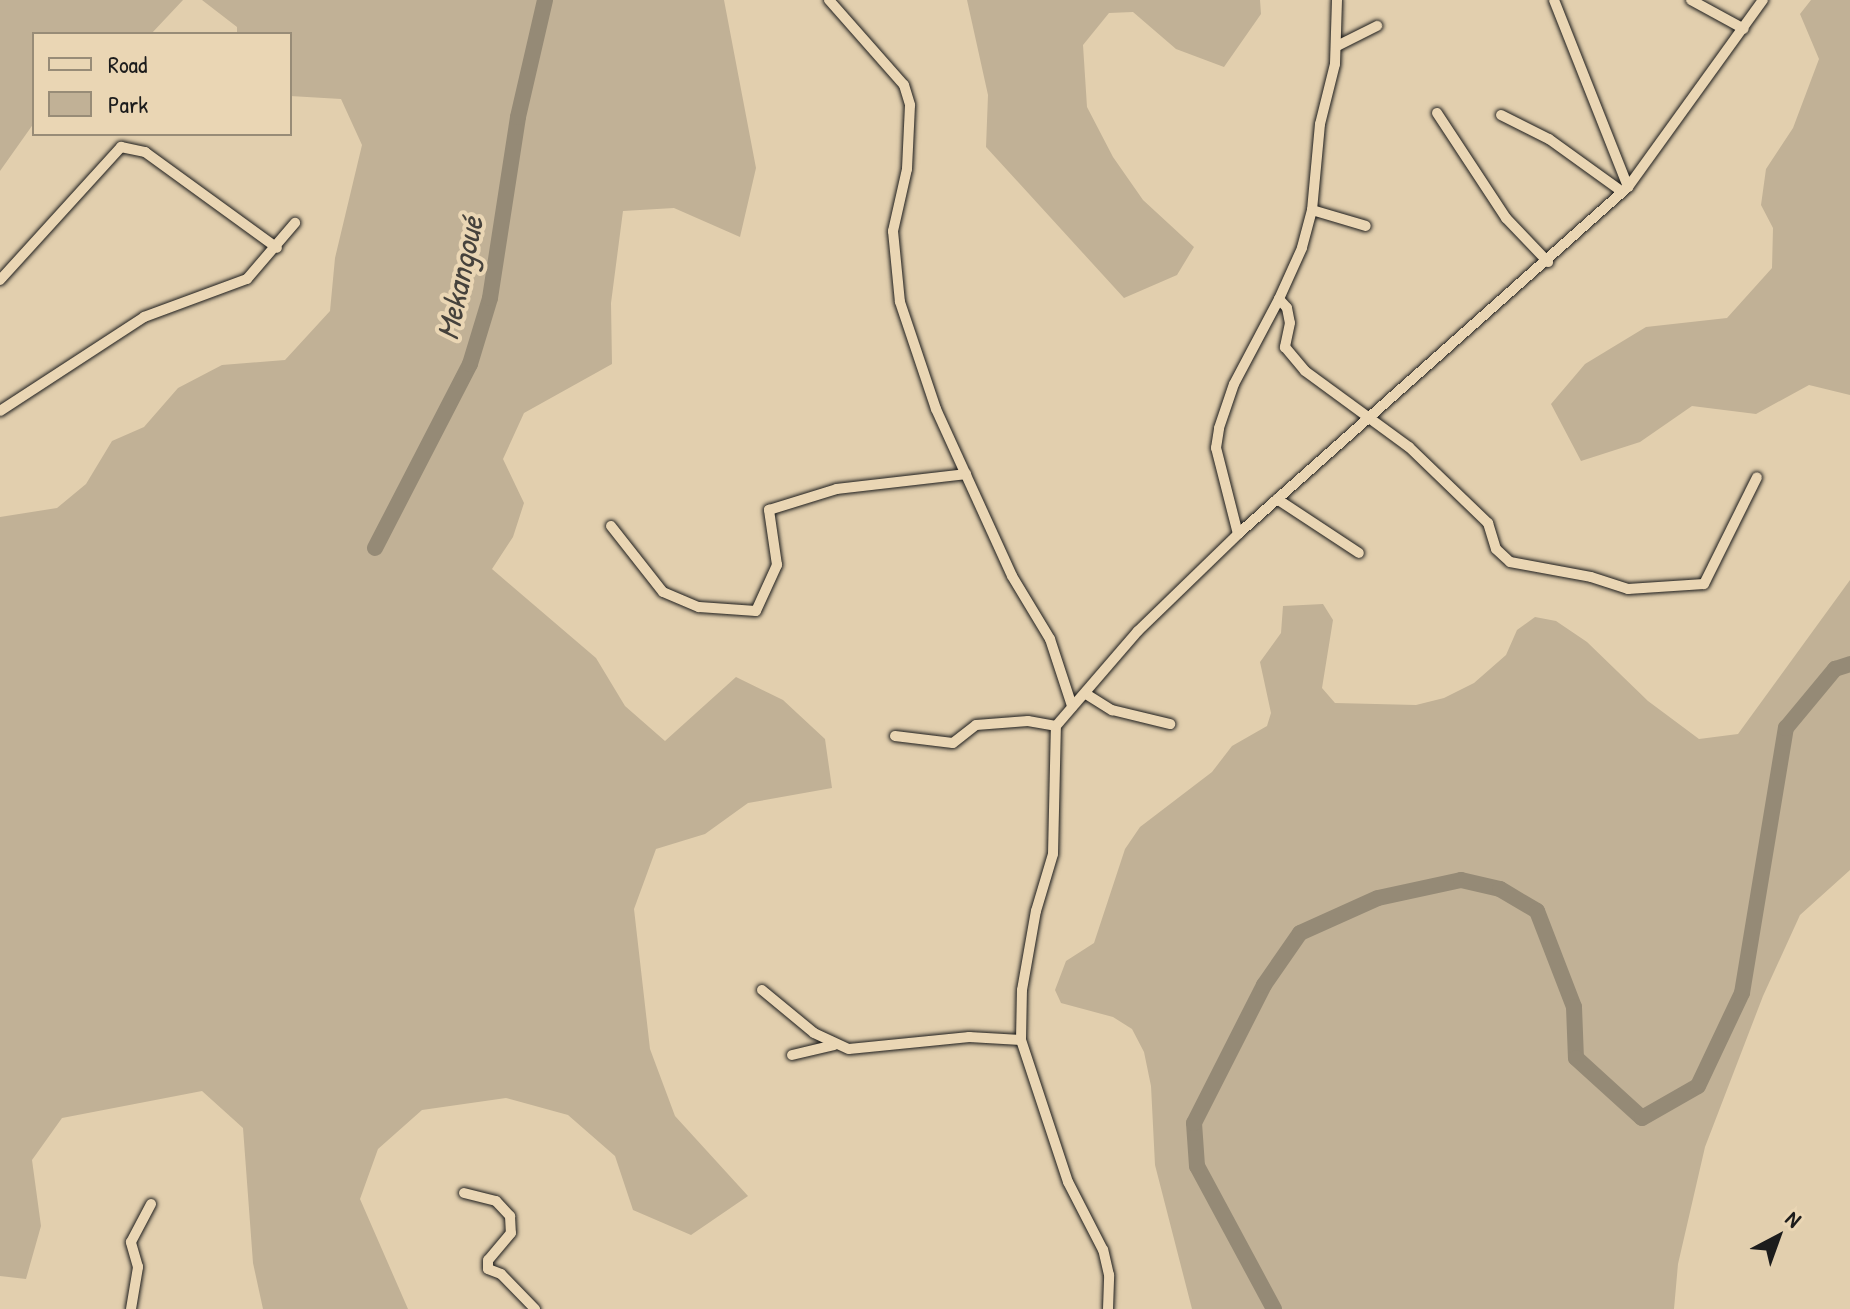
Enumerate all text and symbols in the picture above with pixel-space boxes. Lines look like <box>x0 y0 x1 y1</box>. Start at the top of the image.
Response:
legend <box>32 32 292 136</box>
text: Road <box>108 48 147 80</box>
text: Park <box>108 88 148 120</box>
water label: Mekangoué <box>428 213 492 343</box>
north arrow <box>1738 1197 1818 1277</box>
text: N <box>1779 1204 1808 1234</box>

